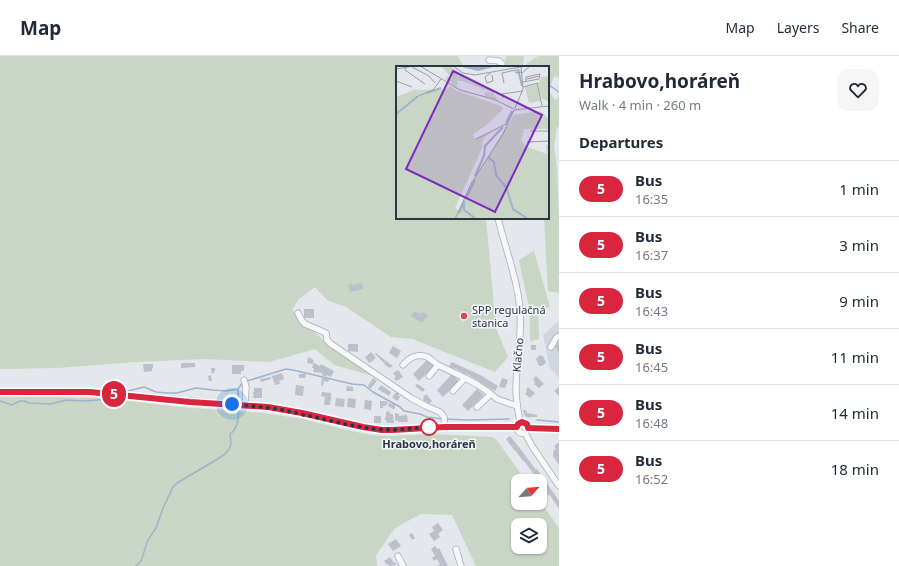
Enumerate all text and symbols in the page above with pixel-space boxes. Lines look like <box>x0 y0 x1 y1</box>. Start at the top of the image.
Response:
text: Map <box>20 15 61 41</box>
text: Map <box>726 18 755 37</box>
text: Layers <box>777 18 819 37</box>
text: Share <box>841 18 879 37</box>
inset map <box>396 66 549 219</box>
text: Hrabovo,horáreň <box>579 68 740 94</box>
button: heart <box>837 69 879 111</box>
text: Walk · 4 min · 260 m <box>579 96 701 114</box>
text: Departures <box>579 132 663 152</box>
text: Bus <box>635 170 662 190</box>
text: 5 <box>597 179 605 198</box>
text: 1 min <box>839 179 879 199</box>
text: 16:35 <box>635 190 668 208</box>
text: Bus <box>635 226 662 246</box>
text: 5 <box>597 235 605 254</box>
text: 3 min <box>839 235 879 255</box>
text: 16:37 <box>635 246 668 264</box>
text: Bus <box>635 282 662 302</box>
text: 5 <box>597 291 605 310</box>
text: 9 min <box>839 291 879 311</box>
place label: SPP regulačná stanica <box>472 302 546 330</box>
text: 16:43 <box>635 302 668 320</box>
marker: SPP regulačná stanica <box>459 311 469 321</box>
street label: Klačno <box>509 337 527 373</box>
text: Bus <box>635 338 662 358</box>
text: 5 <box>597 347 605 366</box>
text: 11 min <box>831 347 879 367</box>
text: 16:45 <box>635 358 668 376</box>
line badge: 5 <box>101 381 127 407</box>
text: 5 <box>110 384 118 403</box>
your location <box>222 394 242 414</box>
text: Bus <box>635 394 662 414</box>
text: 5 <box>597 403 605 422</box>
text: 14 min <box>831 403 879 423</box>
text: 16:48 <box>635 414 668 432</box>
marker: Hrabovo,horáreň <box>420 418 438 436</box>
place label: Hrabovo,horáreň <box>382 436 476 451</box>
text: Bus <box>635 450 662 470</box>
text: 5 <box>597 459 605 478</box>
text: 18 min <box>831 459 879 479</box>
text: 16:52 <box>635 470 668 488</box>
north arrow <box>511 474 547 510</box>
map controls <box>511 474 547 554</box>
button: layers <box>511 518 547 554</box>

